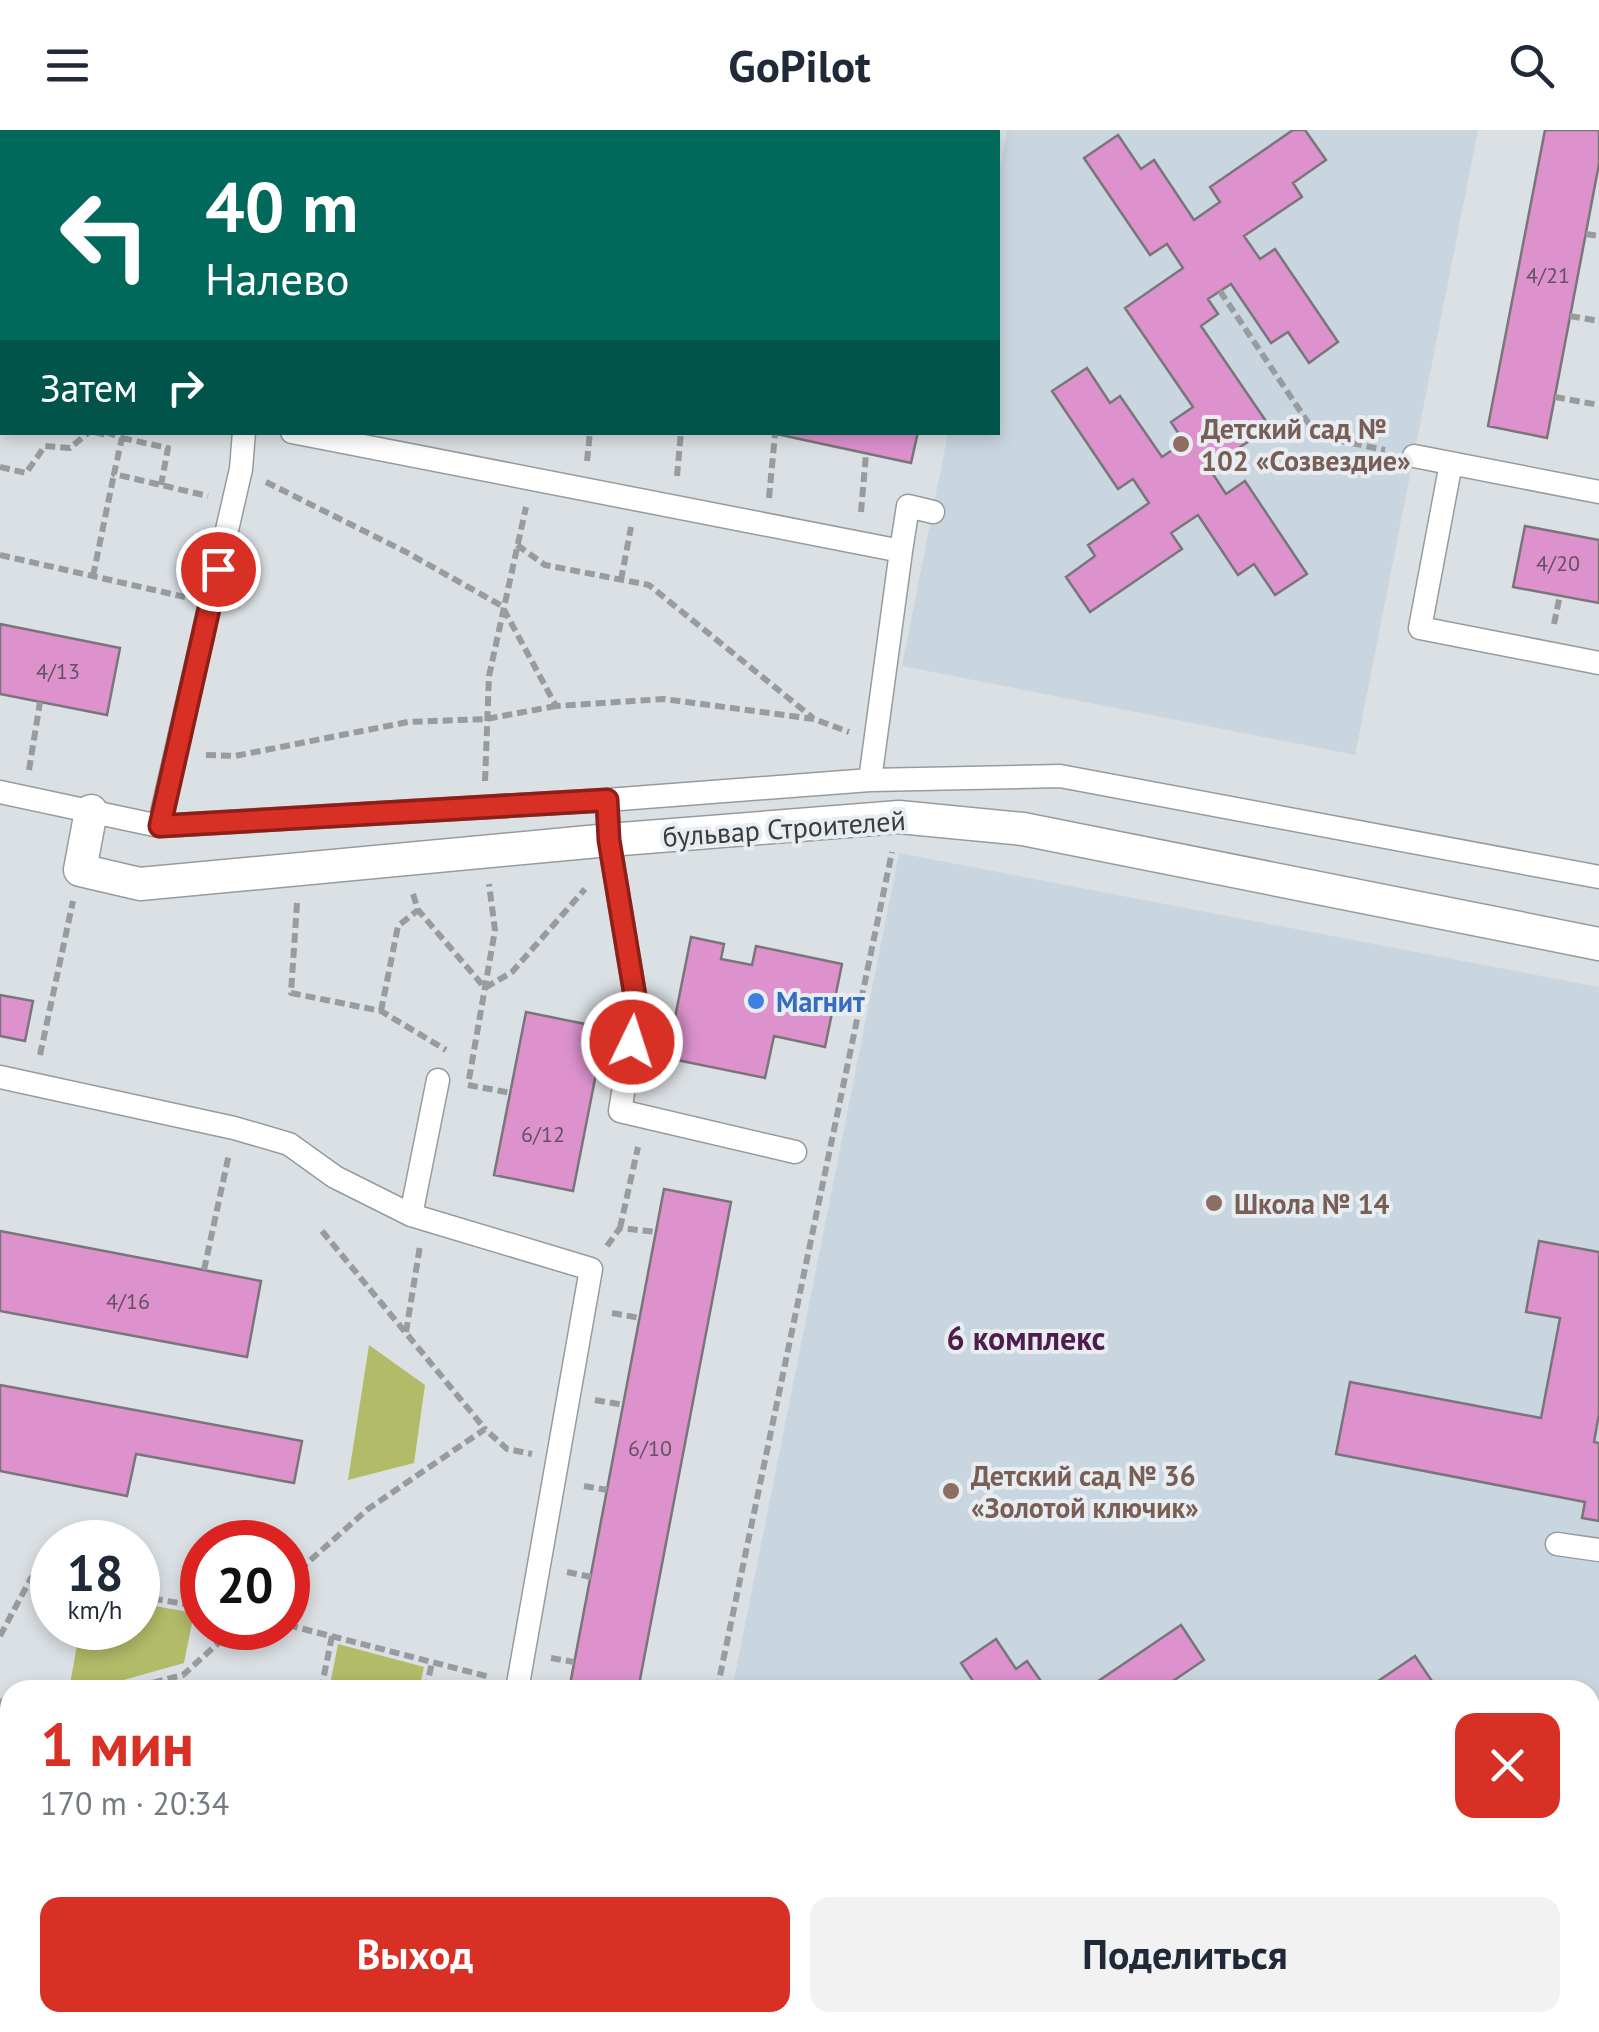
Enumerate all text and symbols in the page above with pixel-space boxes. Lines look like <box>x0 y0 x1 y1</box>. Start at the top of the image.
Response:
text: GoPilot <box>728 36 871 94</box>
icon: menu <box>40 38 95 93</box>
icon: search <box>1504 38 1559 93</box>
text: 40 m <box>205 161 358 251</box>
icon: left <box>40 170 170 300</box>
text: Налево <box>205 249 350 307</box>
house number: 4/21 <box>1526 261 1570 289</box>
icon: right <box>158 360 213 415</box>
text: Затем <box>40 363 138 412</box>
place label: Детский сад № 102 «Созвездие» <box>1201 410 1411 479</box>
marker: Детский сад № 102 «Созвездие» <box>1170 433 1192 455</box>
pin <box>176 527 261 612</box>
icon: arrive <box>191 542 246 597</box>
house number: 4/20 <box>1536 549 1580 577</box>
house number: 4/13 <box>36 657 80 685</box>
street label: бульвар Строителей <box>661 801 907 855</box>
place label: Магнит <box>776 983 865 1020</box>
position arrow <box>580 990 684 1094</box>
marker: Магнит <box>745 990 767 1012</box>
house number: 6/12 <box>521 1120 565 1148</box>
place label: Школа № 14 <box>1234 1185 1390 1222</box>
marker: Школа № 14 <box>1203 1192 1225 1214</box>
house number: 4/16 <box>106 1287 150 1315</box>
district label: 6 комплекс <box>947 1317 1106 1359</box>
house number: 6/10 <box>628 1434 672 1462</box>
place label: Детский сад № 36 «Золотой ключик» <box>971 1457 1199 1526</box>
marker: Детский сад № 36 «Золотой ключик» <box>940 1480 962 1502</box>
speed limit sign: 20 <box>180 1520 310 1650</box>
text: 18 <box>67 1540 123 1605</box>
text: km/h <box>68 1594 122 1626</box>
text: 1 мин <box>40 1705 194 1783</box>
button: close <box>1455 1713 1560 1818</box>
text: 170 m · 20:34 <box>40 1782 229 1824</box>
button: Выход <box>40 1897 790 2012</box>
button: Поделиться <box>810 1897 1560 2012</box>

